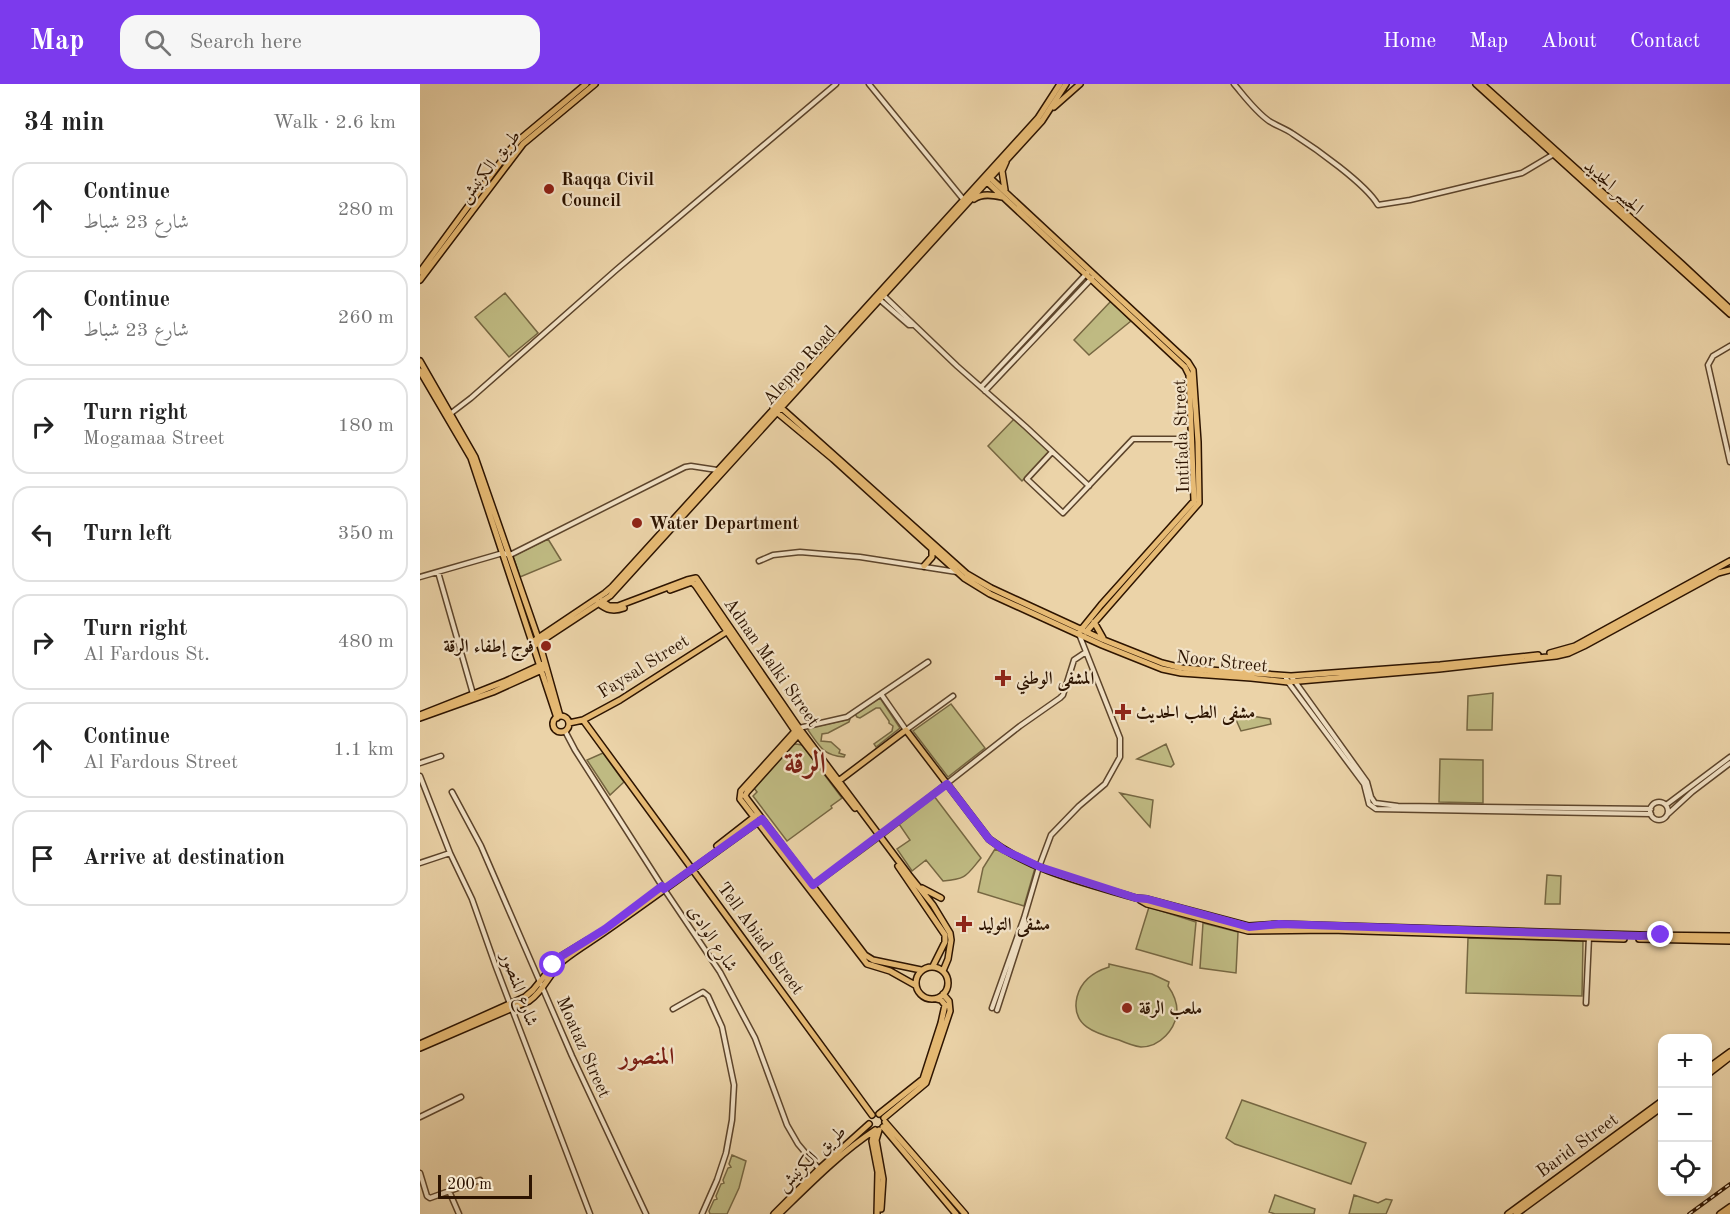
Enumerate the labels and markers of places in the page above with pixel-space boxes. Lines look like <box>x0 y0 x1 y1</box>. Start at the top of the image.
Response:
place label: Raqqa Civil Council <box>561 171 654 210</box>
marker: Raqqa Civil Council <box>542 182 556 196</box>
place label: Water Department <box>649 515 800 533</box>
marker: Water Department <box>630 516 644 530</box>
place label: فوج إطفاء الرقة <box>443 638 534 662</box>
marker: فوج إطفاء الرقة <box>539 639 553 653</box>
marker: المشفى الوطني <box>994 669 1012 687</box>
place label: المشفى الوطني <box>1016 670 1094 695</box>
marker: مشفى الطب الحديث <box>1114 703 1132 721</box>
place label: مشفى الطب الحديث <box>1136 704 1255 726</box>
marker: مشفى التوليد <box>955 915 973 933</box>
place label: مشفى التوليد <box>978 916 1050 938</box>
place label: ملعب الرقة <box>1139 1000 1202 1020</box>
marker: ملعب الرقة <box>1120 1001 1134 1015</box>

